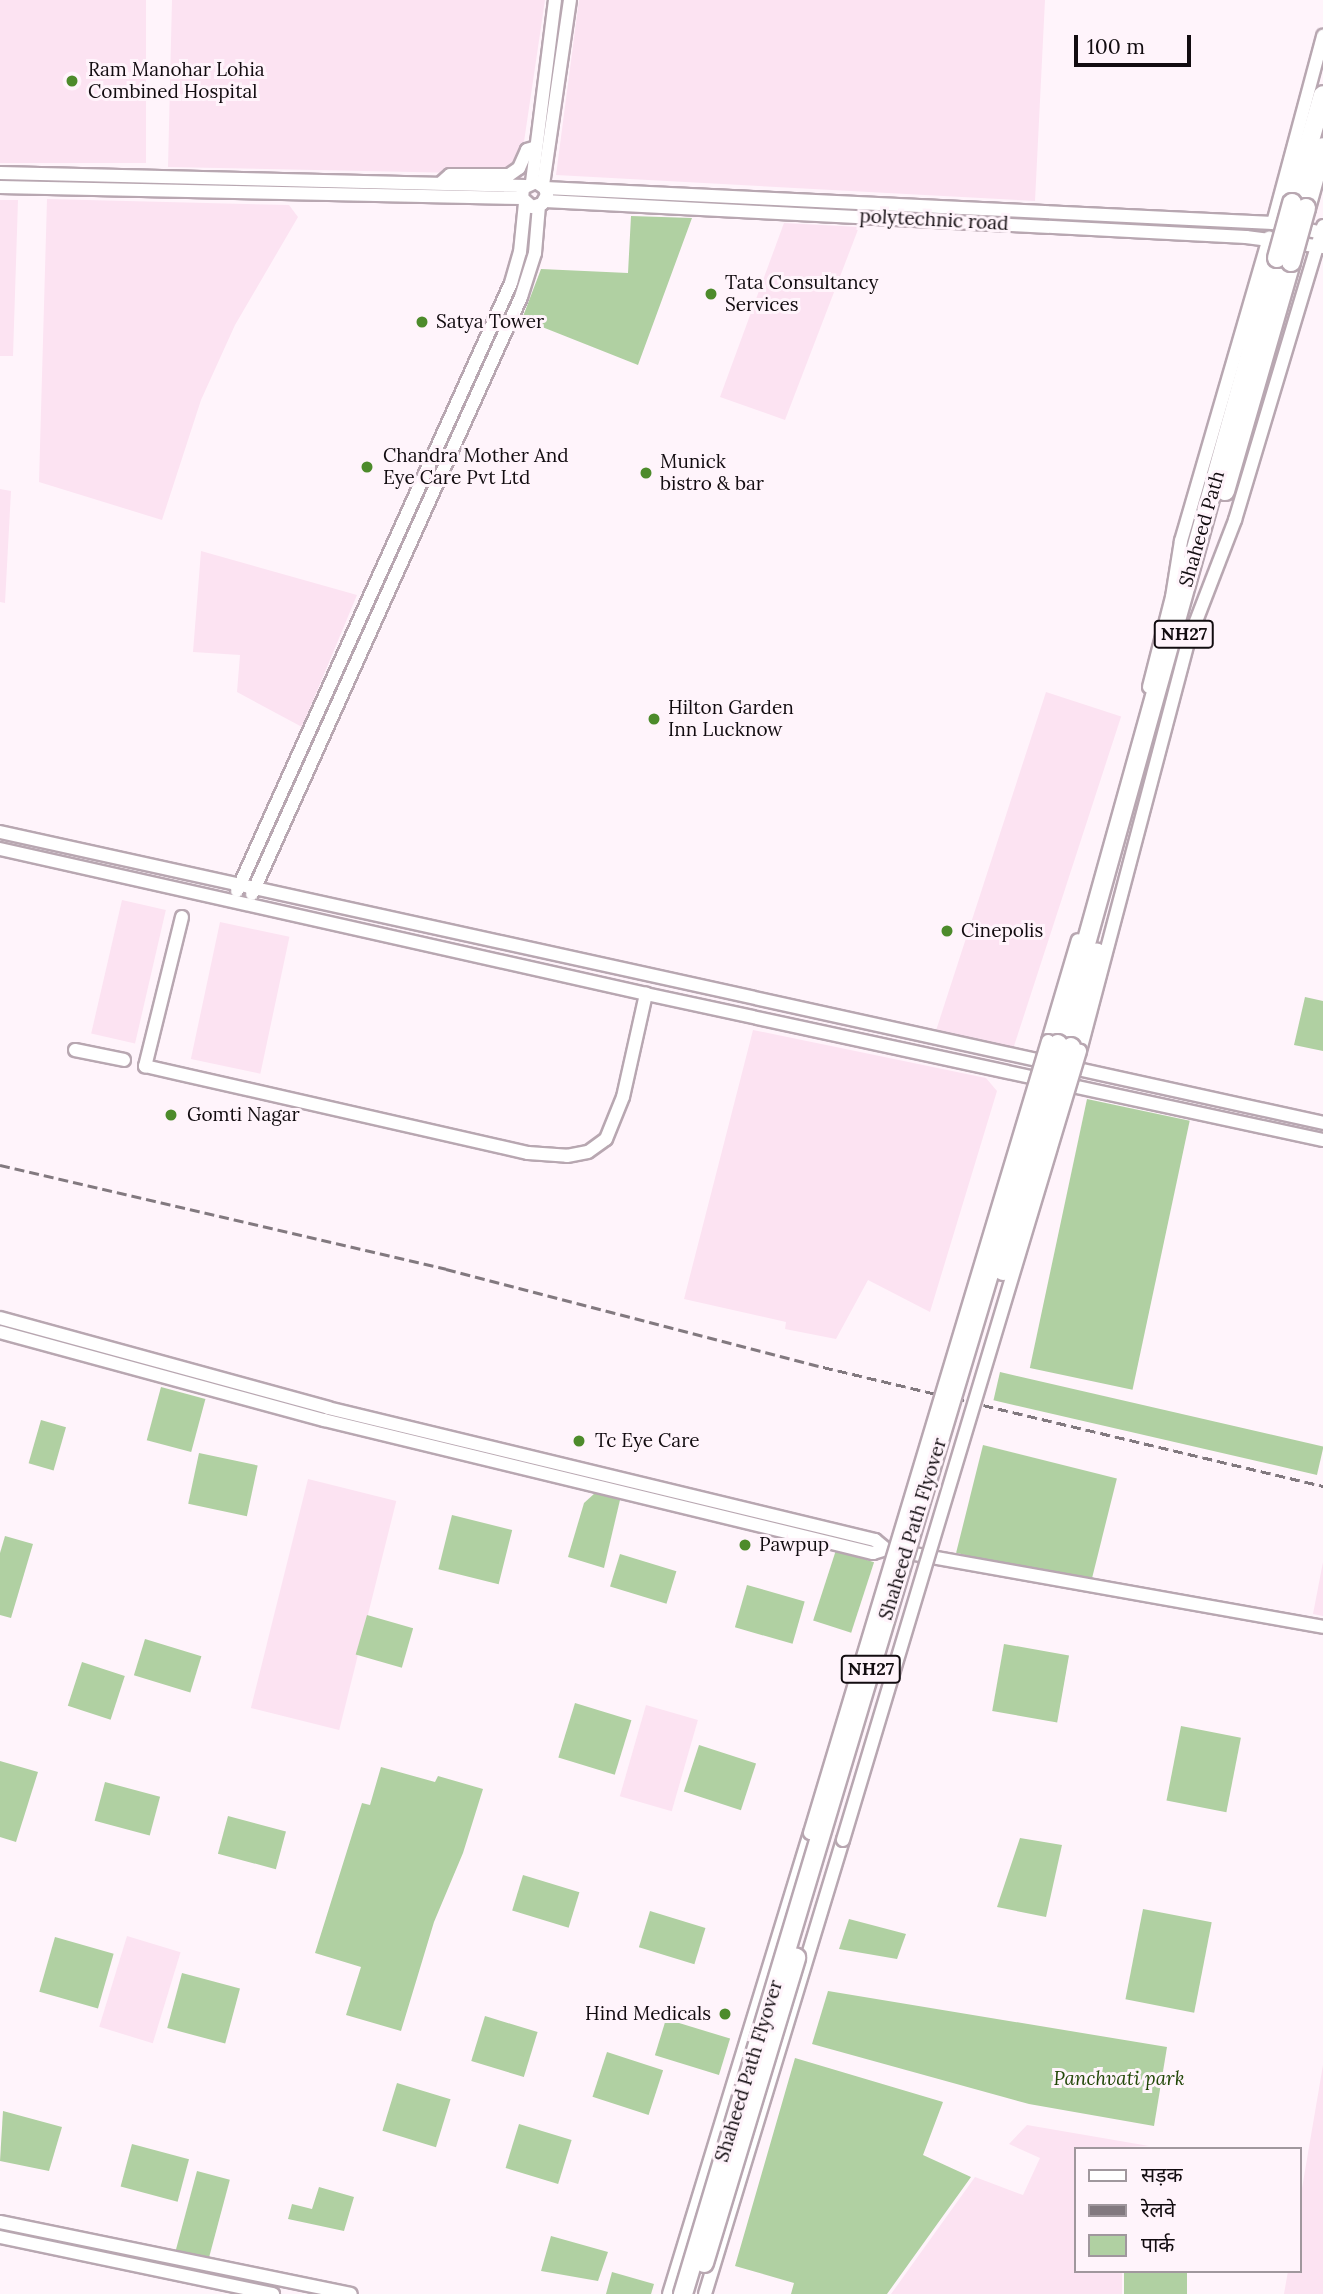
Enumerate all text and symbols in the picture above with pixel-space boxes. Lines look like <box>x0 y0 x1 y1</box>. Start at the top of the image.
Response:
scale bar <box>1078 21 1195 65</box>
text: 100 m <box>1087 33 1145 60</box>
place label: Ram Manohar Lohia Combined Hospital <box>88 59 265 103</box>
marker: Ram Manohar Lohia Combined Hospital <box>62 71 82 91</box>
street label: polytechnic road <box>859 205 1009 235</box>
place label: Tata Consultancy Services <box>725 272 879 316</box>
marker: Tata Consultancy Services <box>703 286 719 302</box>
place label: Satya Tower <box>436 311 544 333</box>
marker: Satya Tower <box>414 314 430 330</box>
place label: Chandra Mother And Eye Care Pvt Ltd <box>383 445 569 489</box>
place label: Munick bistro & bar <box>660 451 764 495</box>
marker: Chandra Mother And Eye Care Pvt Ltd <box>357 457 377 477</box>
marker: Munick bistro & bar <box>638 465 654 481</box>
street label: Shaheed Path <box>1175 468 1229 590</box>
road number: NH27 <box>1152 620 1216 648</box>
place label: Hilton Garden Inn Lucknow <box>668 697 794 741</box>
marker: Hilton Garden Inn Lucknow <box>646 711 662 727</box>
place label: Cinepolis <box>961 920 1043 942</box>
marker: Cinepolis <box>939 923 955 939</box>
place label: Gomti Nagar <box>187 1104 300 1126</box>
marker: Gomti Nagar <box>161 1105 181 1125</box>
place label: Tc Eye Care <box>595 1430 700 1452</box>
marker: Tc Eye Care <box>569 1431 589 1451</box>
street label: Shaheed Path Flyover <box>874 1435 952 1623</box>
place label: Pawpup <box>759 1534 829 1556</box>
marker: Pawpup <box>737 1537 753 1553</box>
road number: NH27 <box>840 1654 903 1684</box>
street label: Shaheed Path Flyover <box>710 1977 788 2165</box>
place label: Hind Medicals <box>585 2003 711 2025</box>
marker: Hind Medicals <box>717 2006 733 2022</box>
park label: Panchvati park <box>1053 2068 1185 2090</box>
legend <box>1074 2147 1302 2273</box>
text: सड़क <box>1141 2161 1183 2188</box>
text: रेलवे <box>1141 2196 1176 2223</box>
text: पार्क <box>1141 2231 1175 2258</box>

